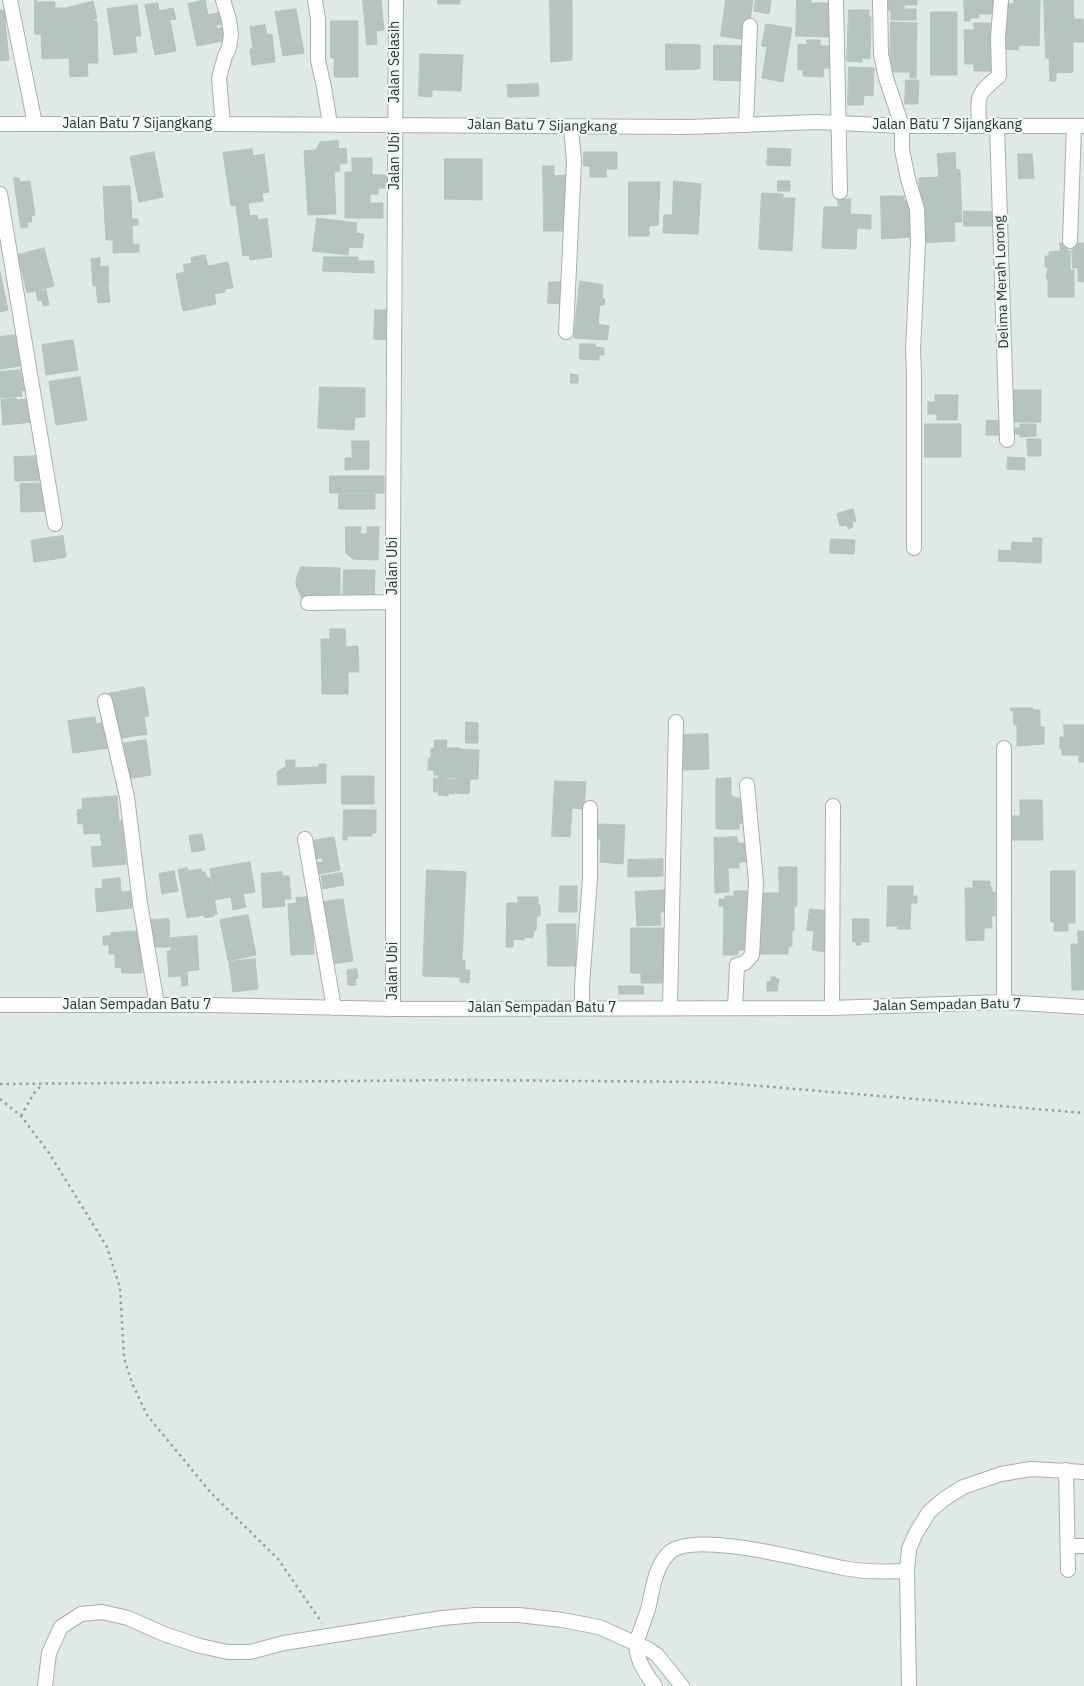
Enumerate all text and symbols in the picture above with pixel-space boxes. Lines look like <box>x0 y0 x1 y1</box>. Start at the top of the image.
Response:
street label: Jalan Selasih <box>387 21 403 103</box>
street label: Jalan Batu 7 Sijangkang <box>62 116 212 132</box>
street label: Jalan Batu 7 Sijangkang <box>467 116 617 136</box>
street label: Jalan Batu 7 Sijangkang <box>872 117 1022 133</box>
street label: Jalan Ubi <box>387 132 403 190</box>
street label: Delima Merah Lorong <box>991 215 1013 349</box>
street label: Jalan Ubi <box>385 537 401 595</box>
street label: Jalan Ubi <box>385 942 401 1000</box>
street label: Jalan Sempadan Batu 7 <box>872 995 1022 1015</box>
street label: Jalan Sempadan Batu 7 <box>63 997 211 1013</box>
street label: Jalan Sempadan Batu 7 <box>468 1000 616 1016</box>

